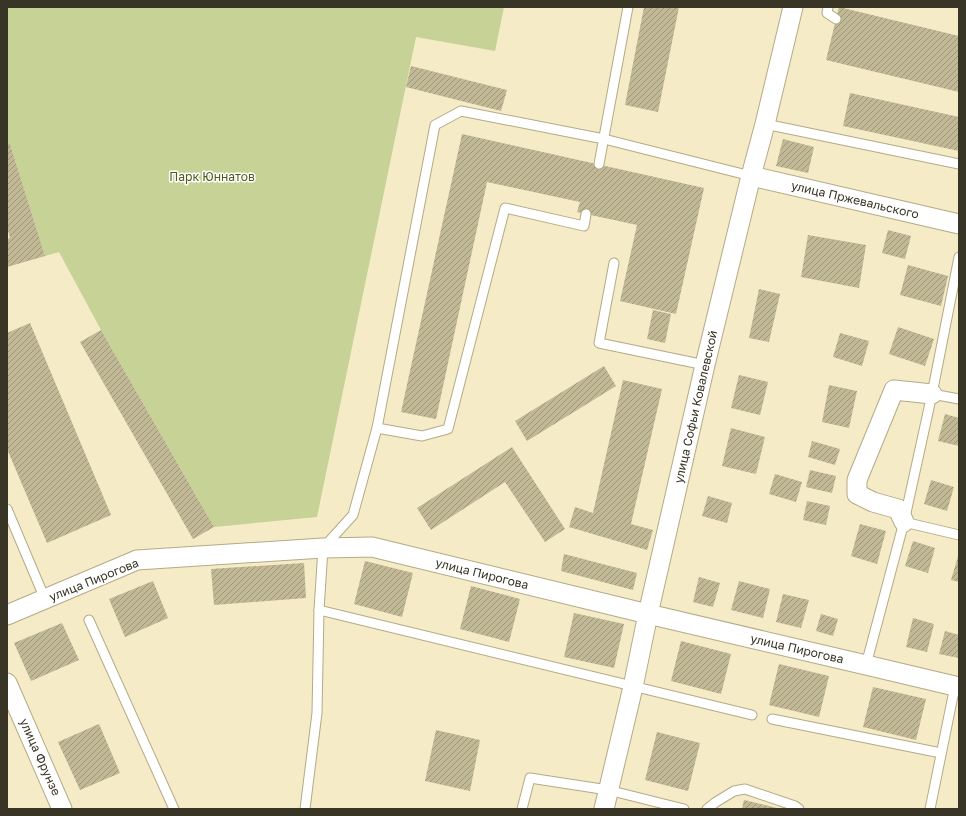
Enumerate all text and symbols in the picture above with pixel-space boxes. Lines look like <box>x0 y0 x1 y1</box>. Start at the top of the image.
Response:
park label: Парк Юннатов <box>169 169 255 184</box>
street label: улица Пржевальского <box>790 178 920 222</box>
street label: улица Софьи Ковалевской <box>671 329 720 485</box>
street label: улица Пирогова <box>47 555 141 604</box>
street label: улица Пирогова <box>434 555 530 592</box>
street label: улица Пирогова <box>749 630 845 667</box>
street label: улица Фрунзе <box>17 716 64 798</box>

